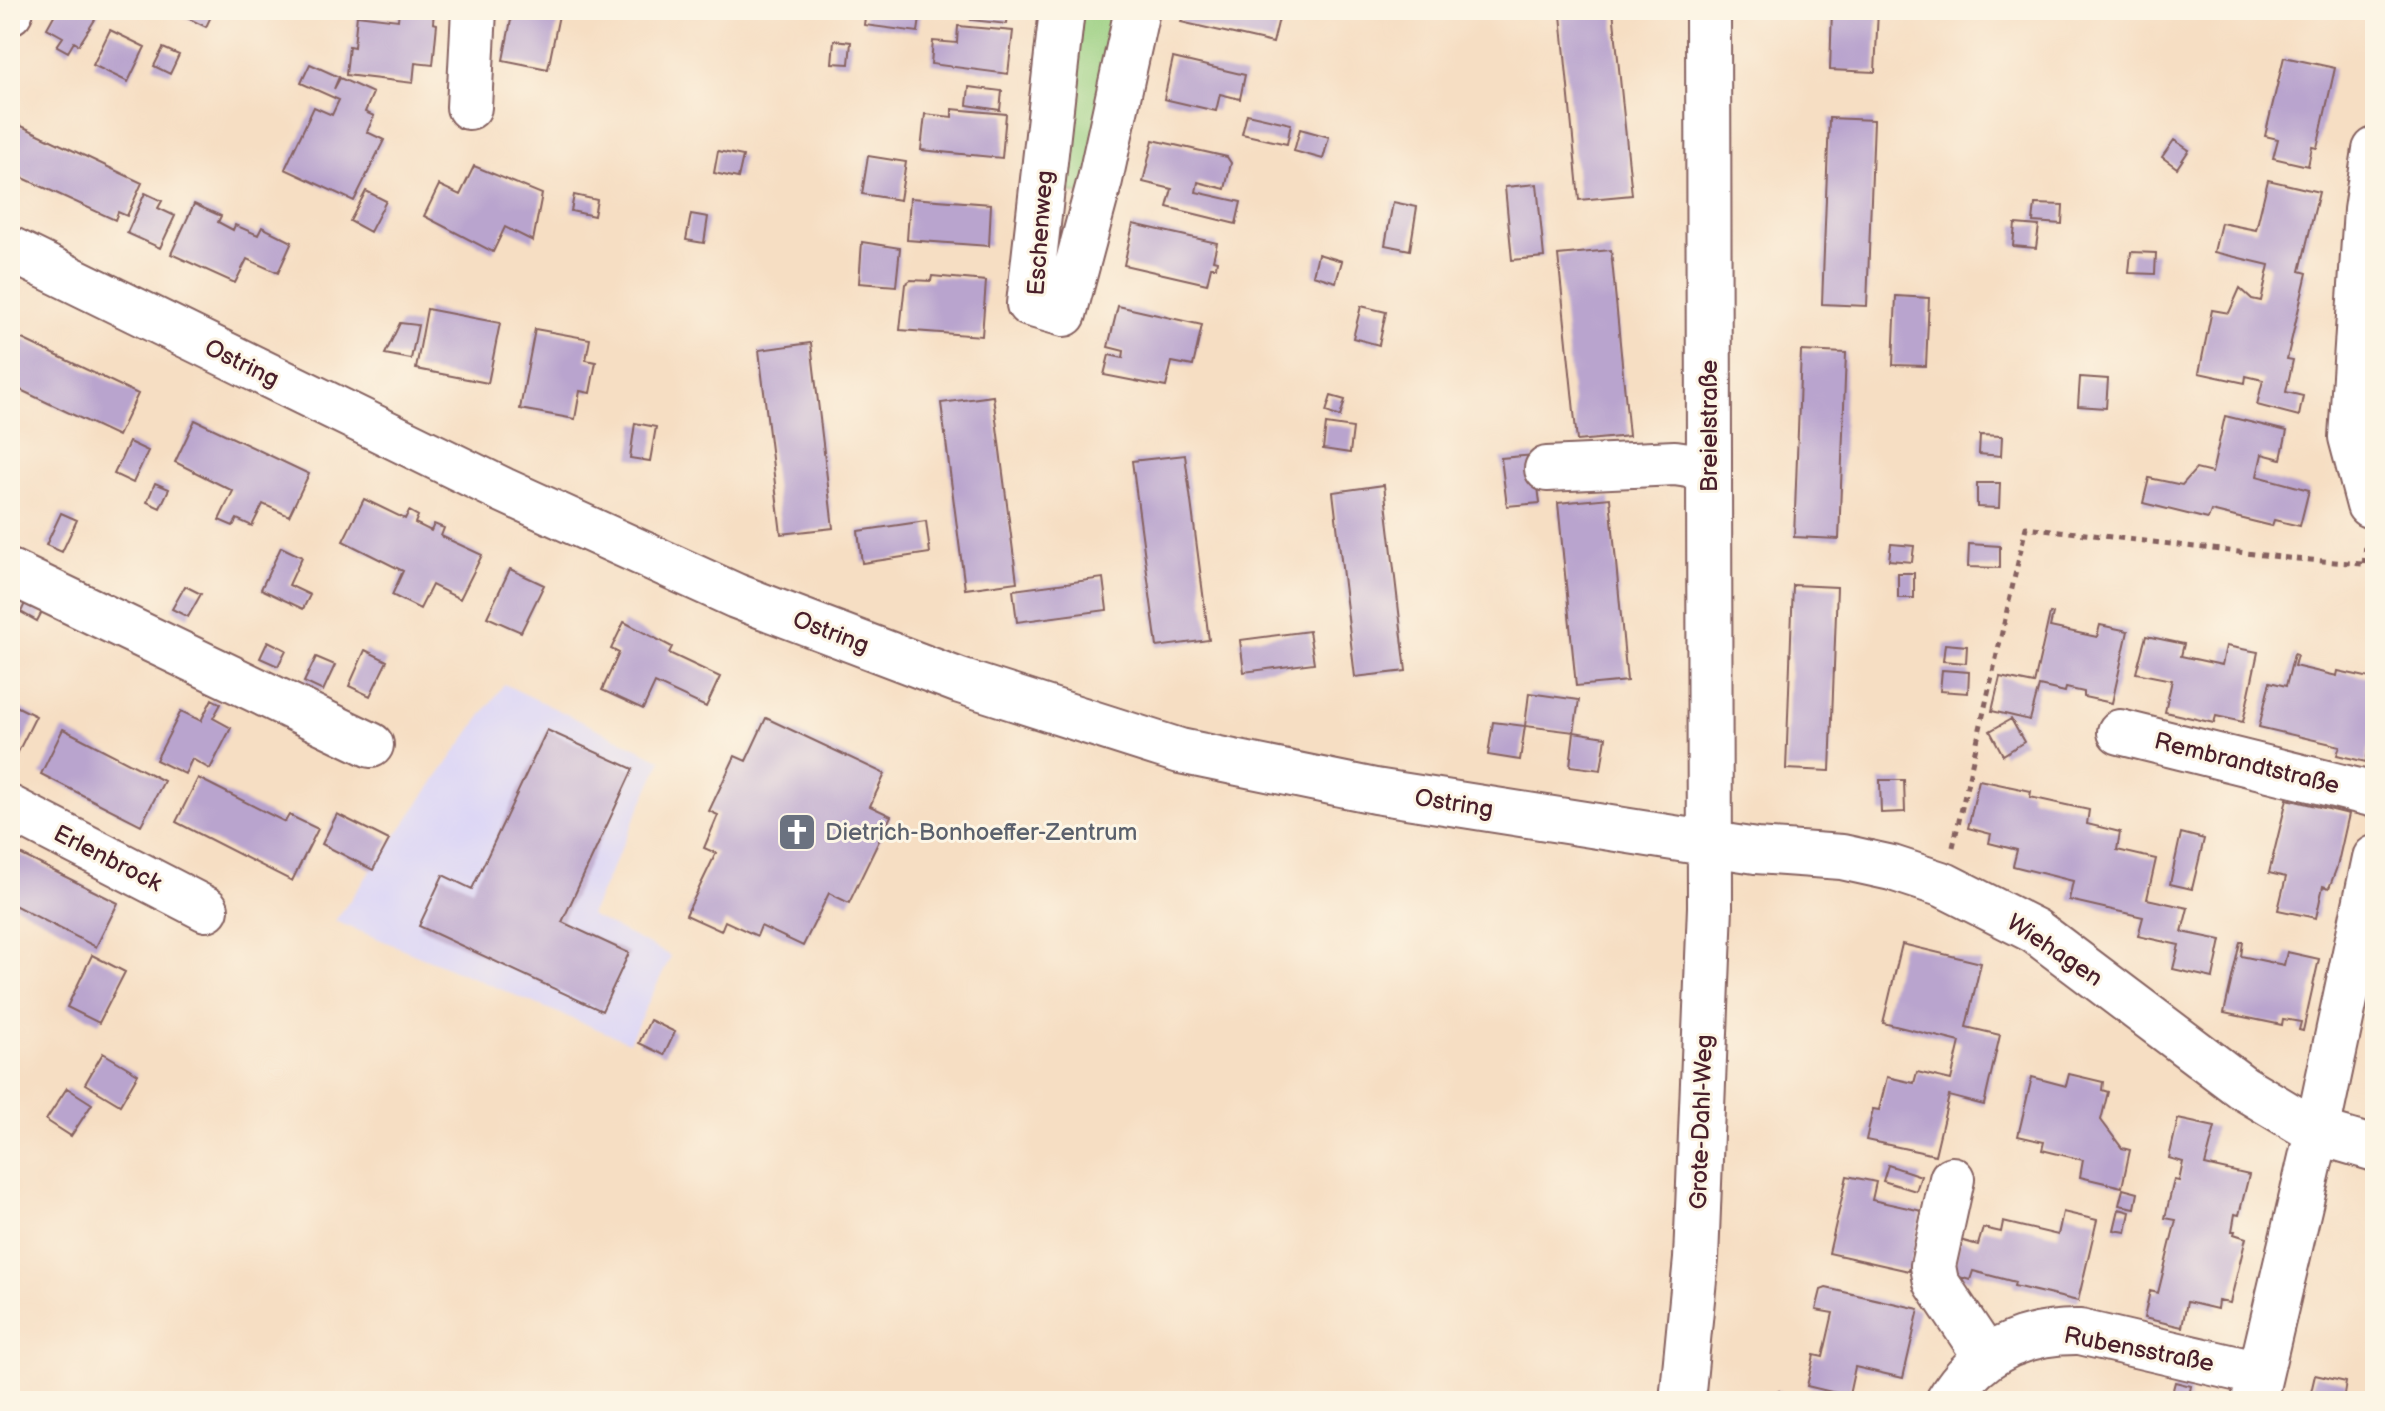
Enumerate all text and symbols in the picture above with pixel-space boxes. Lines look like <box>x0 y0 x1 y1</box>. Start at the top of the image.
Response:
street label: Eschenweg <box>1022 170 1059 297</box>
street label: Ostring <box>200 333 284 394</box>
street label: Breielstraße <box>1695 360 1724 492</box>
street label: Ostring <box>789 605 873 660</box>
street label: Rembrandtstraße <box>2151 726 2342 801</box>
street label: Ostring <box>1413 783 1495 824</box>
church icon: Dietrich-Bonhoeffer-Zentrum <box>776 811 818 853</box>
place label: Dietrich-Bonhoeffer-Zentrum <box>825 818 1137 847</box>
street label: Erlenbrock <box>49 819 167 898</box>
street label: Wiehagen <box>2001 908 2108 993</box>
street label: Grote-Dahl-Weg <box>1684 1034 1719 1210</box>
street label: Rubensstraße <box>2061 1321 2216 1378</box>

